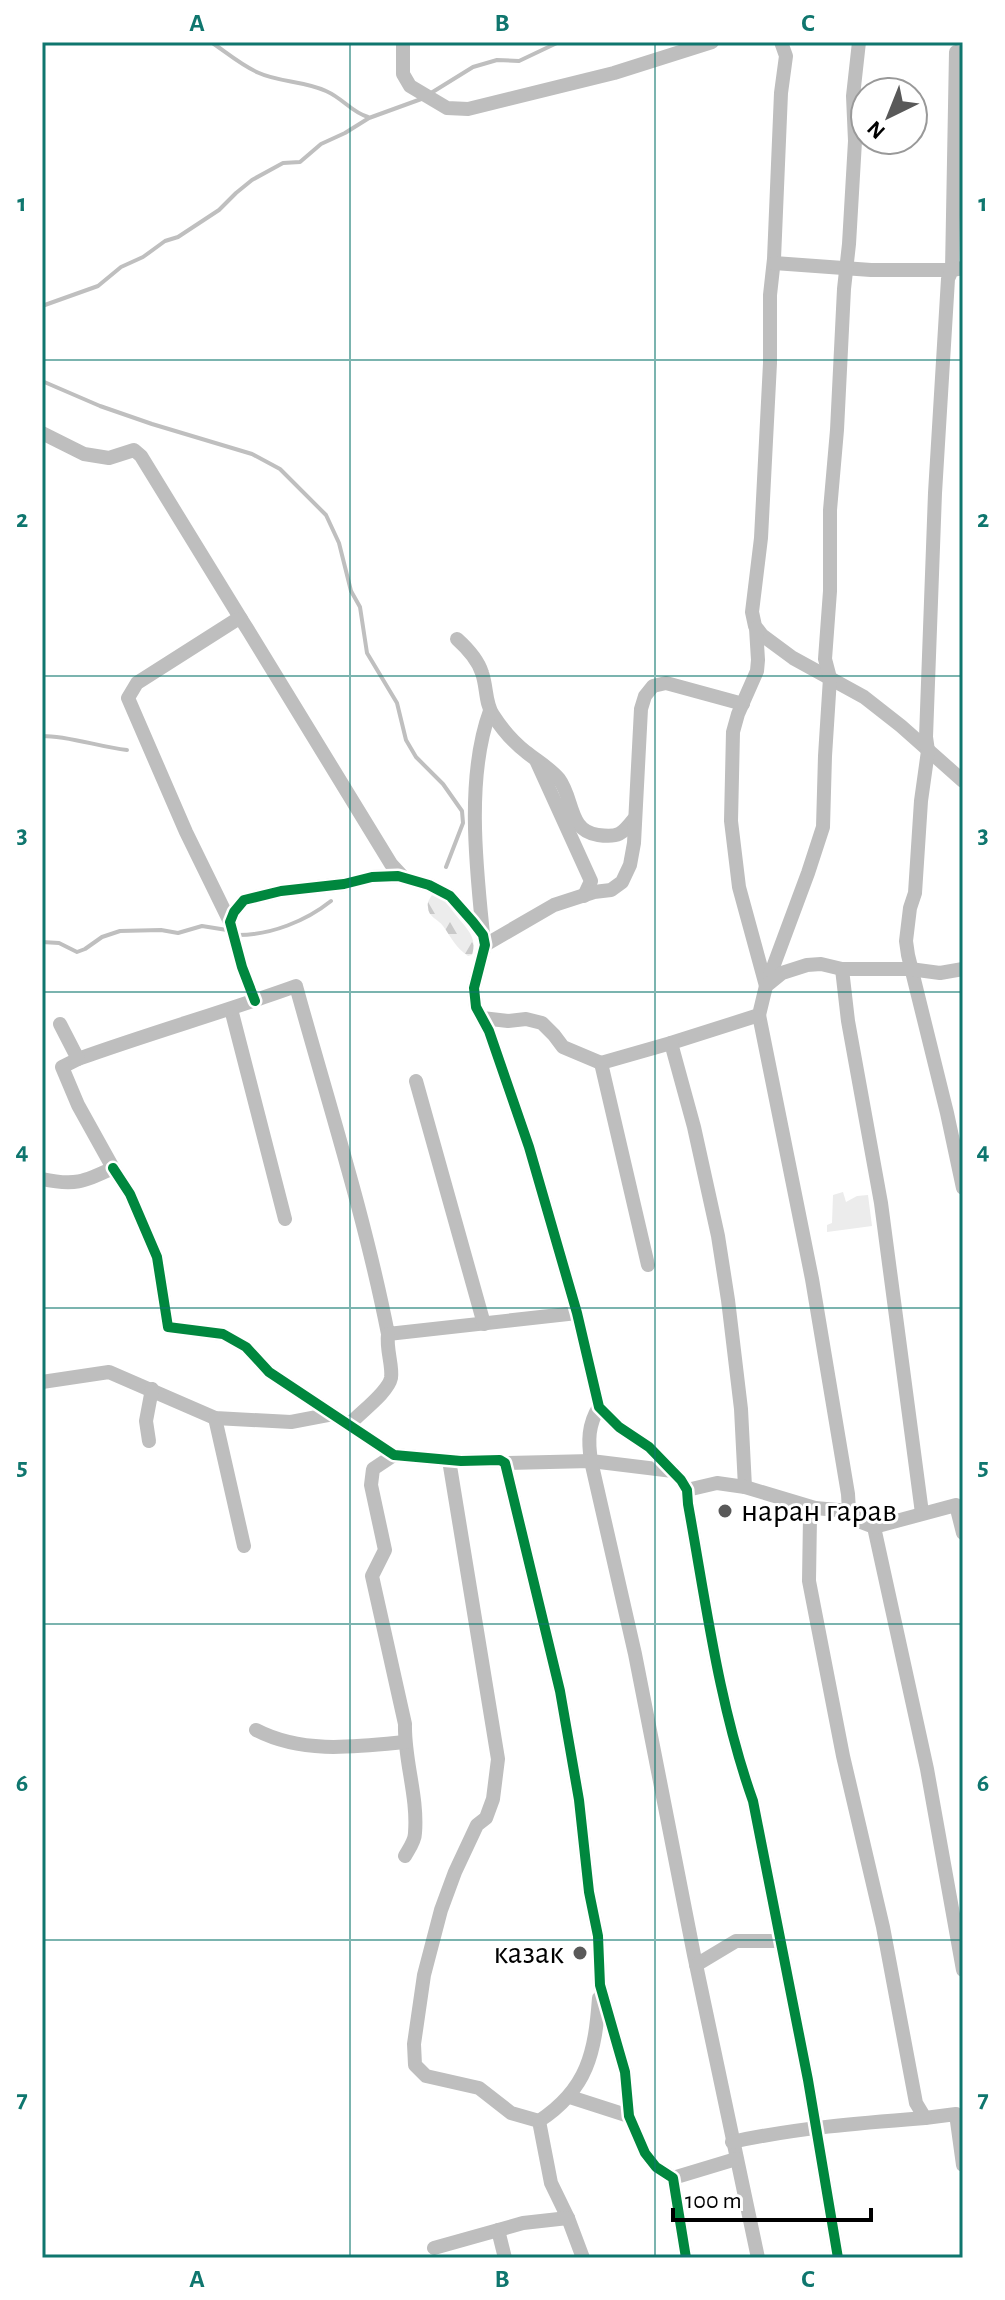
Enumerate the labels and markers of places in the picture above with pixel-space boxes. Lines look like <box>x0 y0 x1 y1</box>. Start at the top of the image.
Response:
place label: наран гарав <box>741 1495 897 1527</box>
marker: наран гарав <box>716 1502 734 1520</box>
place label: казак <box>494 1937 564 1969</box>
marker: казак <box>571 1944 589 1962</box>

